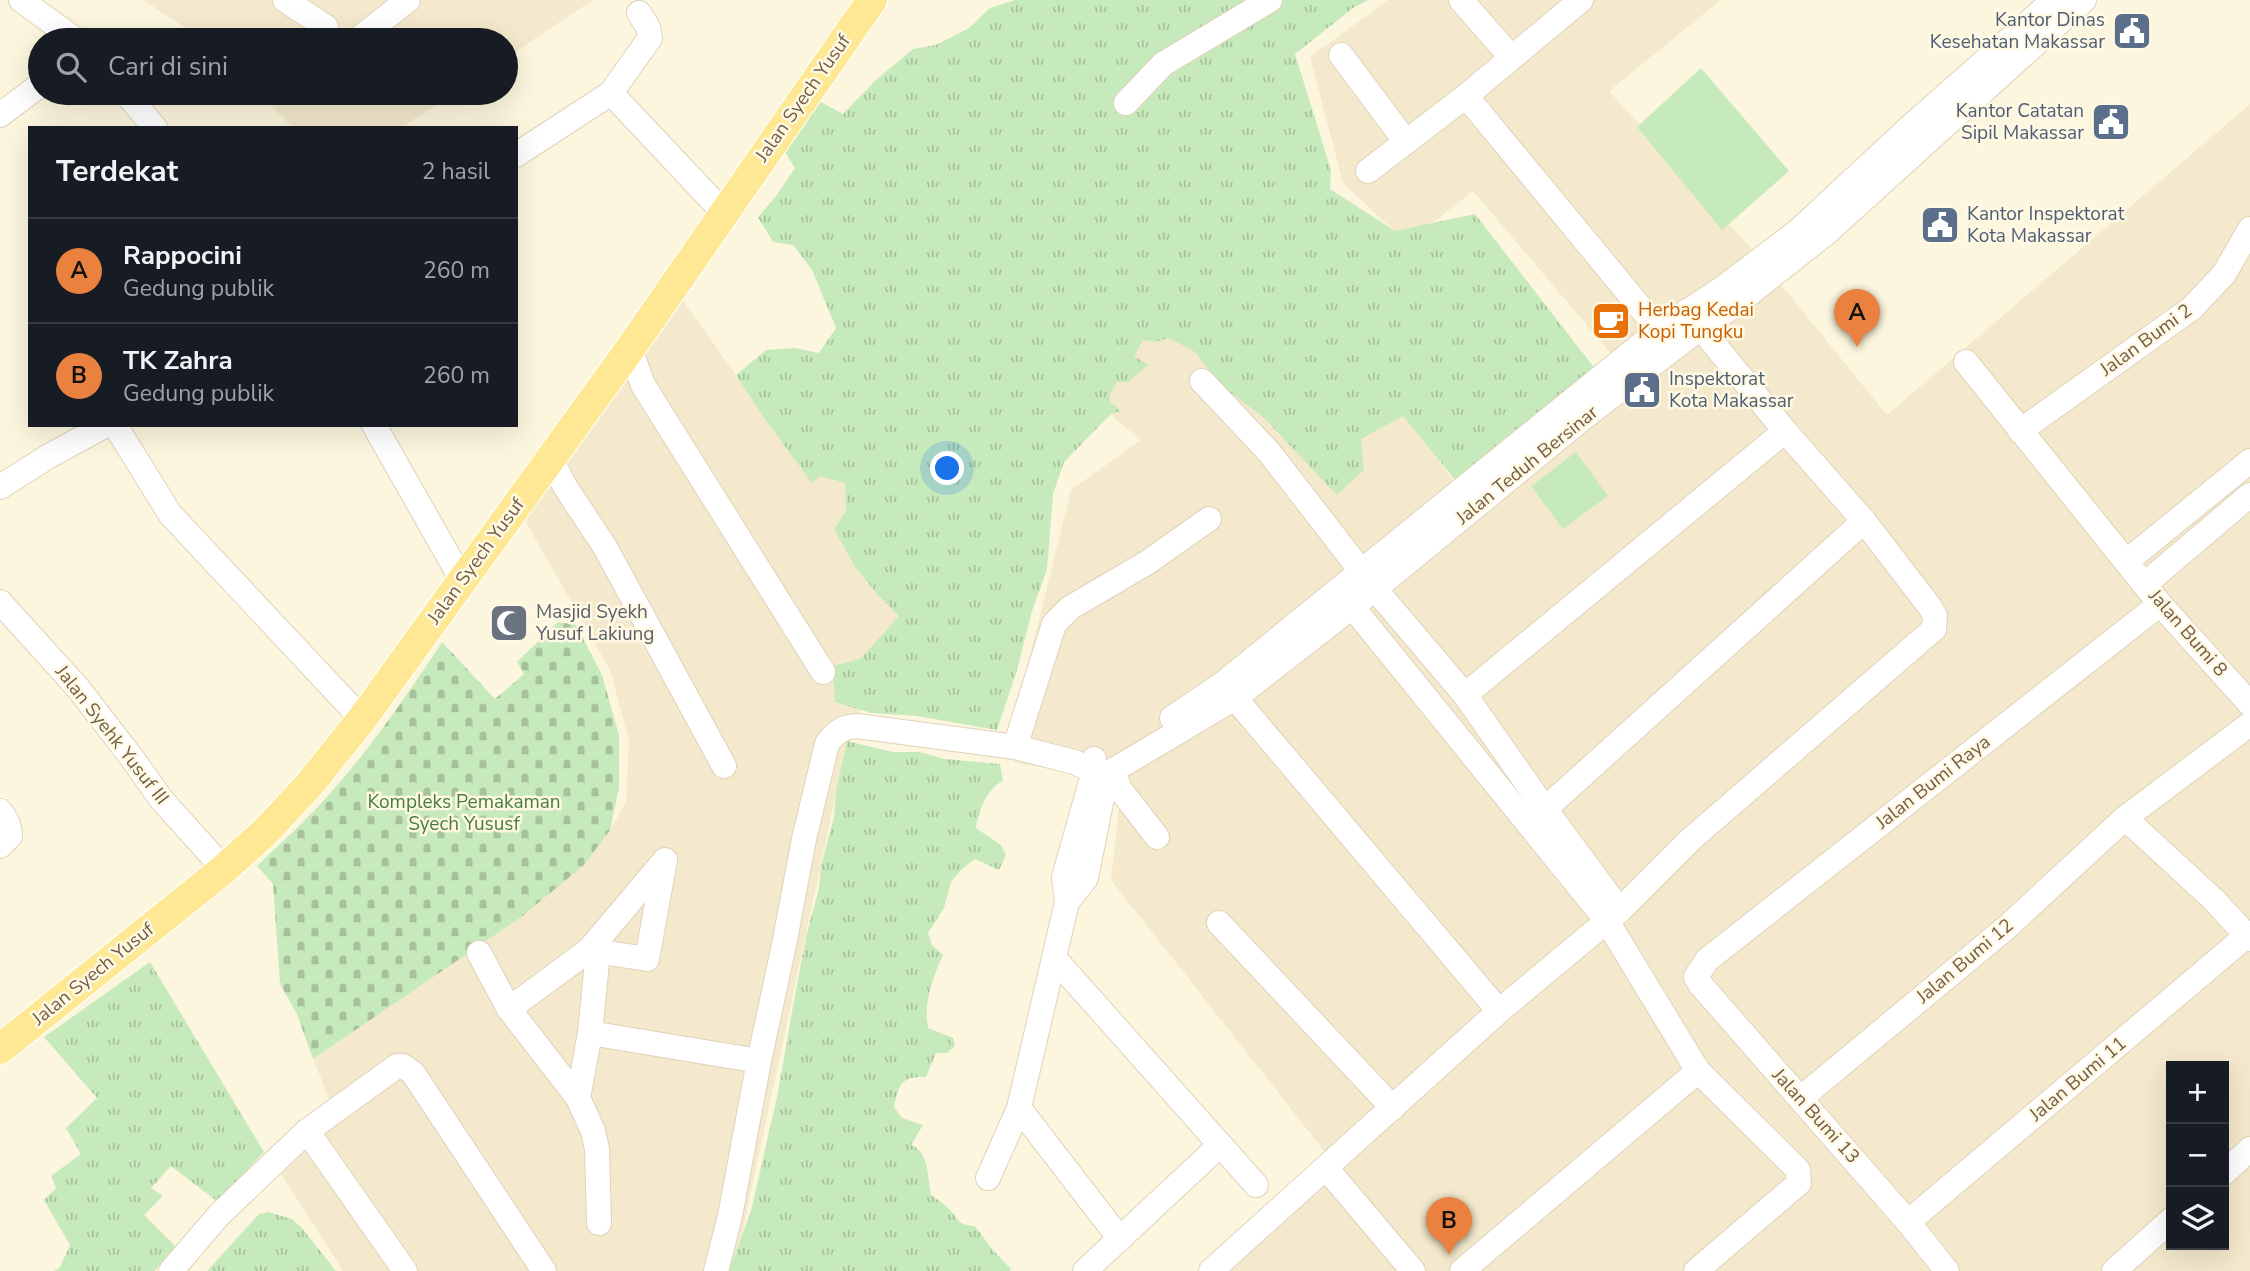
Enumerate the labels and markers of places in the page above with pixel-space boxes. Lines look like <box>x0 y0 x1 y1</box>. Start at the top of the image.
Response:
place label: Kantor Dinas Kesehatan Makassar <box>1930 7 2105 55</box>
public building icon: Kantor Dinas Kesehatan Makassar <box>2111 10 2153 52</box>
place label: Kantor Catatan Sipil Makassar <box>1956 98 2084 146</box>
public building icon: Kantor Catatan Sipil Makassar <box>2090 101 2132 143</box>
place label: Kantor Inspektorat Kota Makassar <box>1967 201 2125 249</box>
public building icon: Kantor Inspektorat Kota Makassar <box>1919 204 1961 246</box>
pin: A <box>1834 289 1880 347</box>
place label: Herbag Kedai Kopi Tungku <box>1638 297 1754 345</box>
cafe icon: Herbag Kedai Kopi Tungku <box>1590 300 1632 342</box>
place label: Inspektorat Kota Makassar <box>1669 366 1794 414</box>
public building icon: Inspektorat Kota Makassar <box>1621 369 1663 411</box>
place label: Masjid Syekh Yusuf Lakiung <box>535 599 655 647</box>
mosque icon: Masjid Syekh Yusuf Lakiung <box>488 602 530 644</box>
pin: B <box>1426 1197 1472 1255</box>

